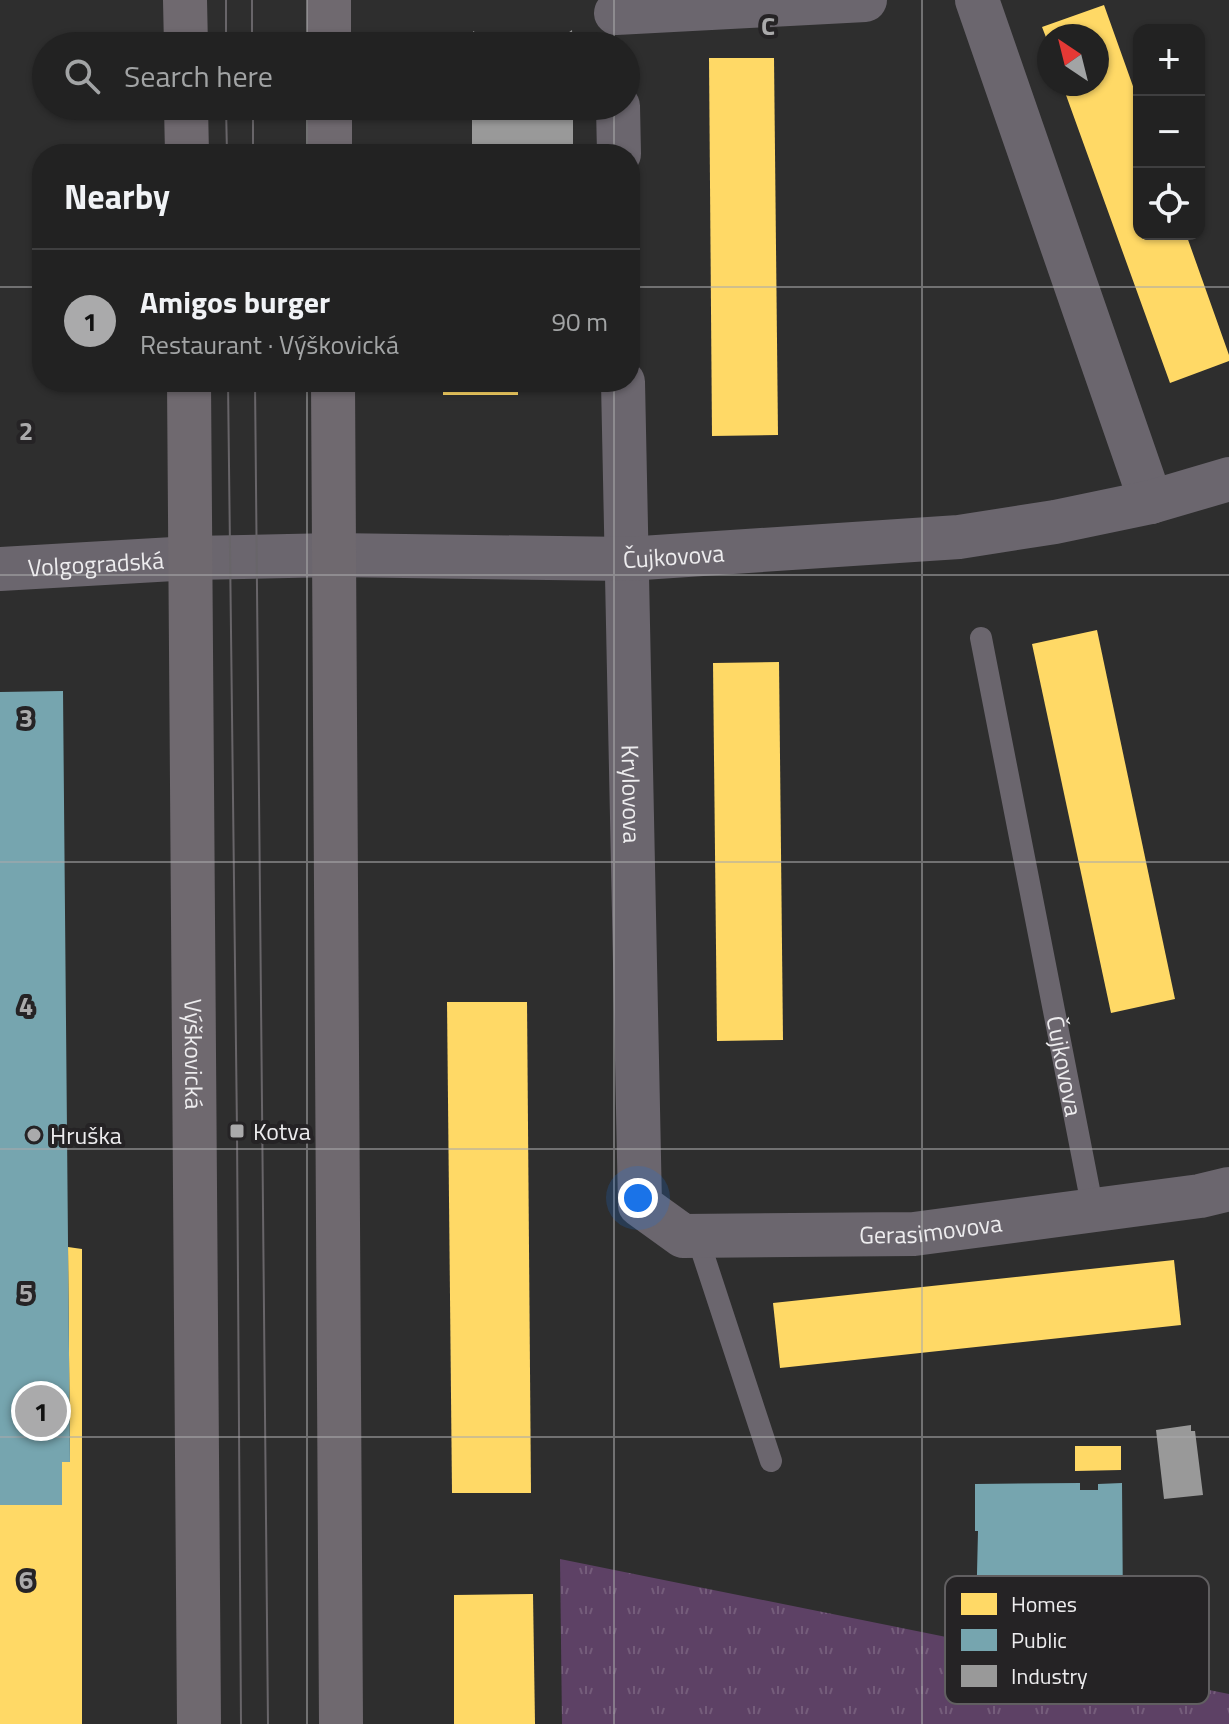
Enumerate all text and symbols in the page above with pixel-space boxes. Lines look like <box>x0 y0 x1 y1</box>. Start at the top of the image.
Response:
text: C <box>761 6 775 45</box>
north arrow <box>1037 24 1109 96</box>
map controls <box>1133 24 1205 240</box>
button: + <box>1133 24 1205 96</box>
search box <box>32 32 640 120</box>
text: Search here <box>124 53 273 99</box>
icon: search <box>60 54 104 98</box>
button: − <box>1133 96 1205 168</box>
button: locate <box>1133 168 1205 240</box>
text: Nearby <box>64 170 170 222</box>
text: Amigos burger <box>140 279 330 325</box>
text: 1 <box>83 302 97 341</box>
text: 90 m <box>551 302 608 341</box>
text: Restaurant · Výškovická <box>140 325 399 364</box>
text: 2 <box>19 411 33 450</box>
street label: Čujkovova <box>622 535 725 577</box>
street label: Volgogradská <box>27 542 165 585</box>
text: 3 <box>19 698 33 737</box>
street label: Krylovova <box>612 744 651 844</box>
text: 4 <box>19 986 33 1025</box>
street label: Výškovická <box>176 998 212 1110</box>
street label: Čujkovova <box>1037 1013 1092 1119</box>
place label: Kotva <box>253 1113 311 1149</box>
place label: Hruška <box>50 1117 122 1153</box>
marker: Kotva <box>228 1122 246 1140</box>
marker: Hruška <box>25 1126 43 1144</box>
your location <box>618 1178 658 1218</box>
street label: Gerasimovova <box>859 1204 1004 1252</box>
text: 5 <box>19 1273 33 1312</box>
pin: 1 <box>15 1381 67 1441</box>
text: 6 <box>19 1560 33 1599</box>
legend <box>945 1576 1209 1704</box>
text: Homes <box>1011 1587 1077 1621</box>
text: Public <box>1011 1623 1067 1657</box>
text: Industry <box>1011 1659 1088 1693</box>

